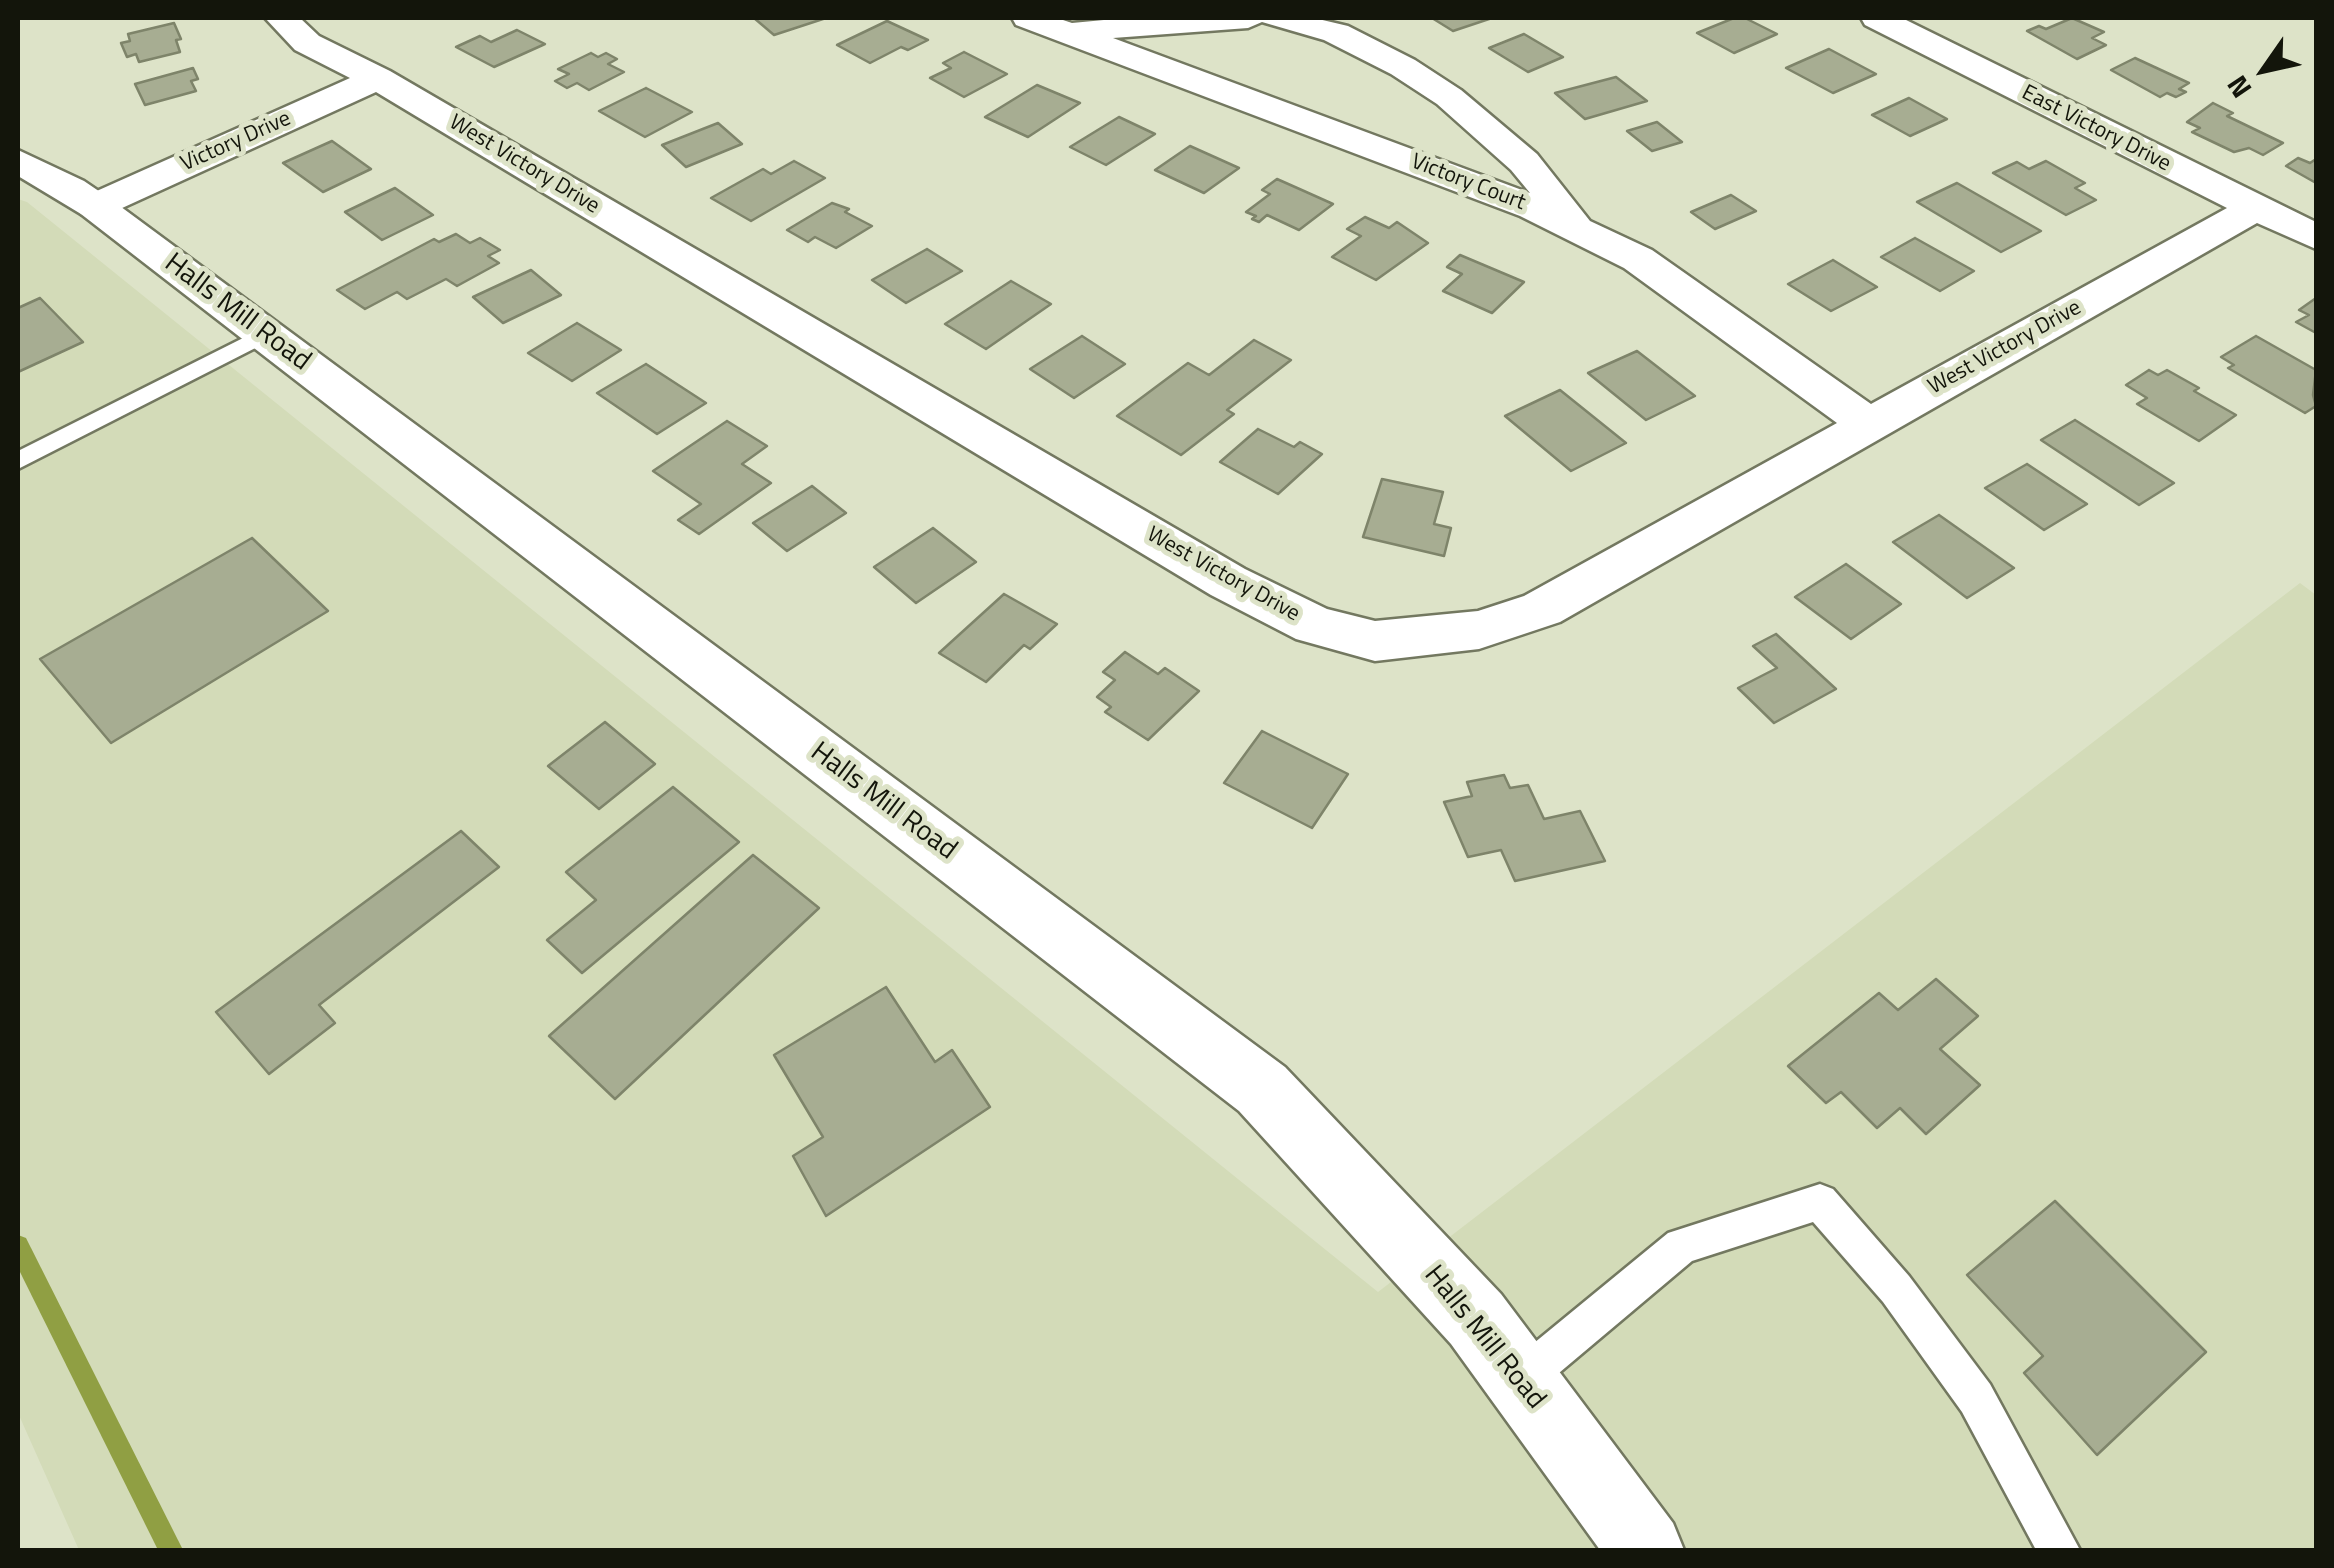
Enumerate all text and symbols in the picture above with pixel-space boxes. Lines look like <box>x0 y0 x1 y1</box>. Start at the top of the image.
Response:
north arrow <box>2214 20 2314 120</box>
text: N <box>2215 67 2262 107</box>
street label: East Victory Drive <box>2017 80 2175 178</box>
street label: Victory Drive <box>177 106 295 178</box>
street label: West Victory Drive <box>444 110 604 220</box>
street label: Victory Court <box>1407 149 1529 217</box>
street label: Halls Mill Road <box>157 247 317 379</box>
street label: West Victory Drive <box>1924 295 2086 401</box>
street label: West Victory Drive <box>1142 522 1304 628</box>
street label: Halls Mill Road <box>803 736 963 868</box>
street label: Halls Mill Road <box>1416 1260 1552 1416</box>

